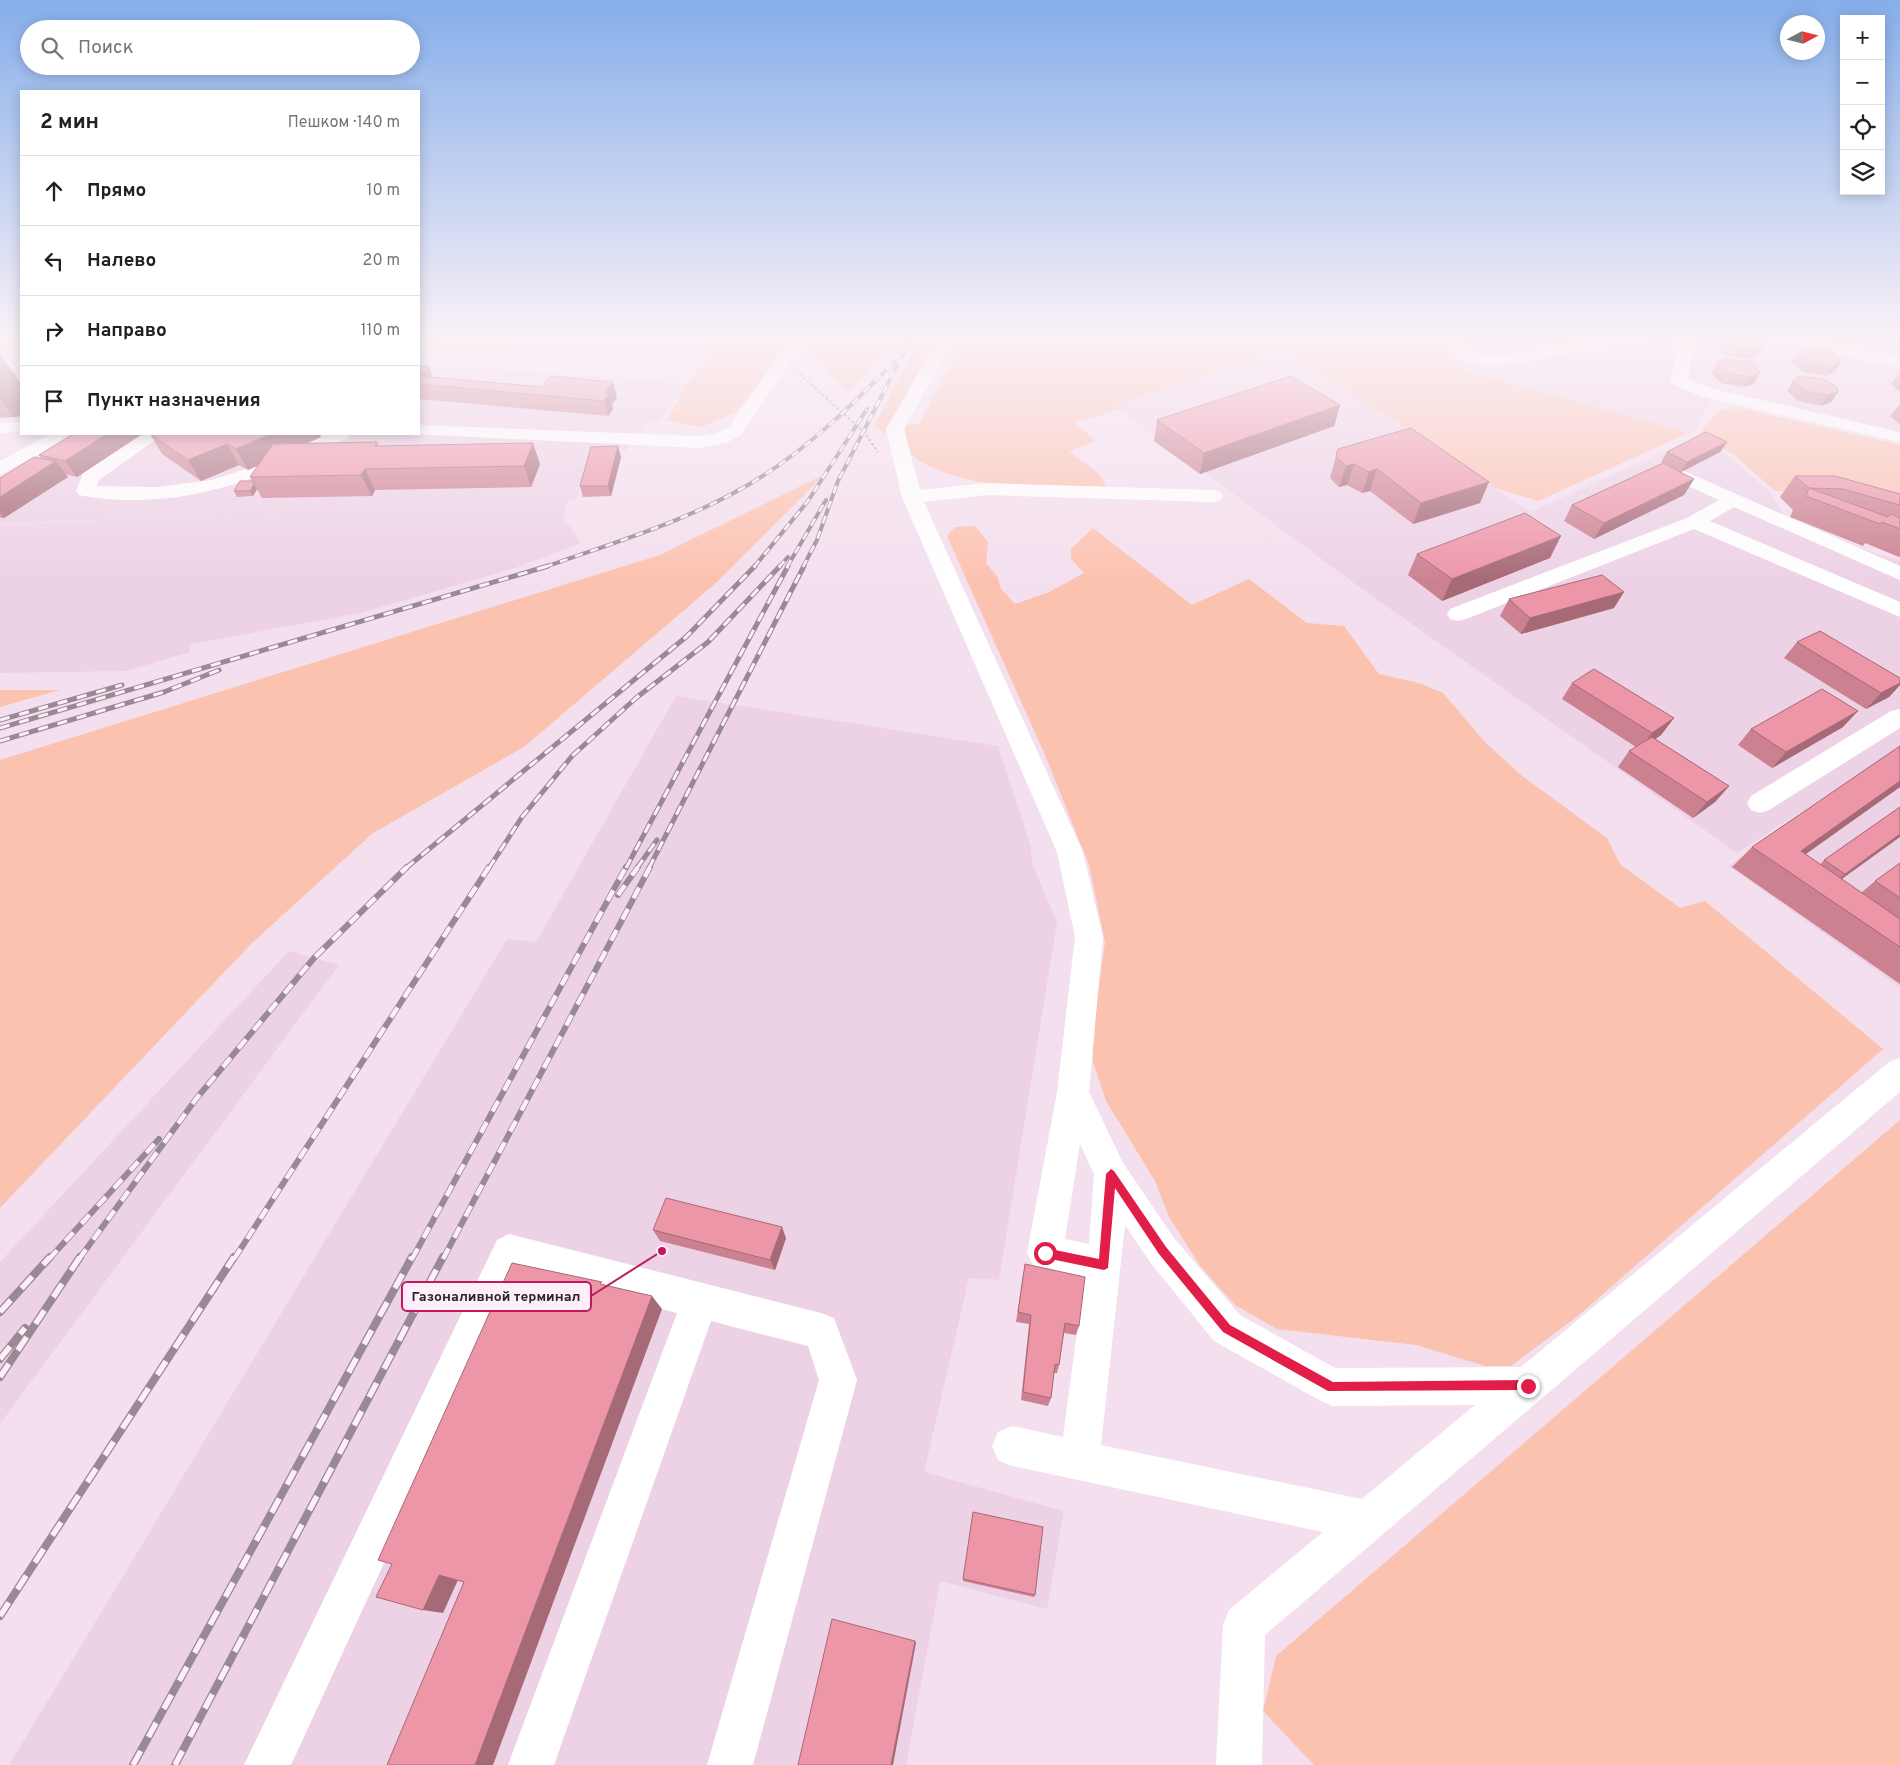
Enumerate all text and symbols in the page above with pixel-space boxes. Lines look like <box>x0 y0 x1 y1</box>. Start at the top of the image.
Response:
north arrow <box>1780 15 1825 60</box>
map controls <box>1840 15 1885 195</box>
button: + <box>1840 15 1885 60</box>
search box <box>20 20 420 75</box>
icon: search <box>38 34 66 62</box>
text: Поиск <box>78 36 134 60</box>
button: − <box>1840 60 1885 105</box>
button: locate <box>1840 105 1885 150</box>
text: 2 мин <box>40 109 99 136</box>
text: Пешком · 140 m <box>288 113 400 133</box>
button: layers <box>1840 150 1885 195</box>
icon: ahead <box>40 177 68 205</box>
text: Прямо <box>87 179 146 203</box>
text: 10 m <box>366 181 400 201</box>
icon: left <box>40 247 68 275</box>
text: Налево <box>87 249 156 273</box>
text: 20 m <box>363 251 400 271</box>
icon: right <box>40 317 68 345</box>
text: Направо <box>87 319 167 343</box>
text: 110 m <box>360 321 400 341</box>
icon: arrive <box>40 387 68 415</box>
text: Пункт назначения <box>87 389 261 413</box>
route start <box>1034 1242 1057 1265</box>
callout: Газоналивной терминал <box>402 1282 591 1311</box>
text: Газоналивной терминал <box>411 1289 581 1306</box>
route end <box>1517 1375 1540 1398</box>

